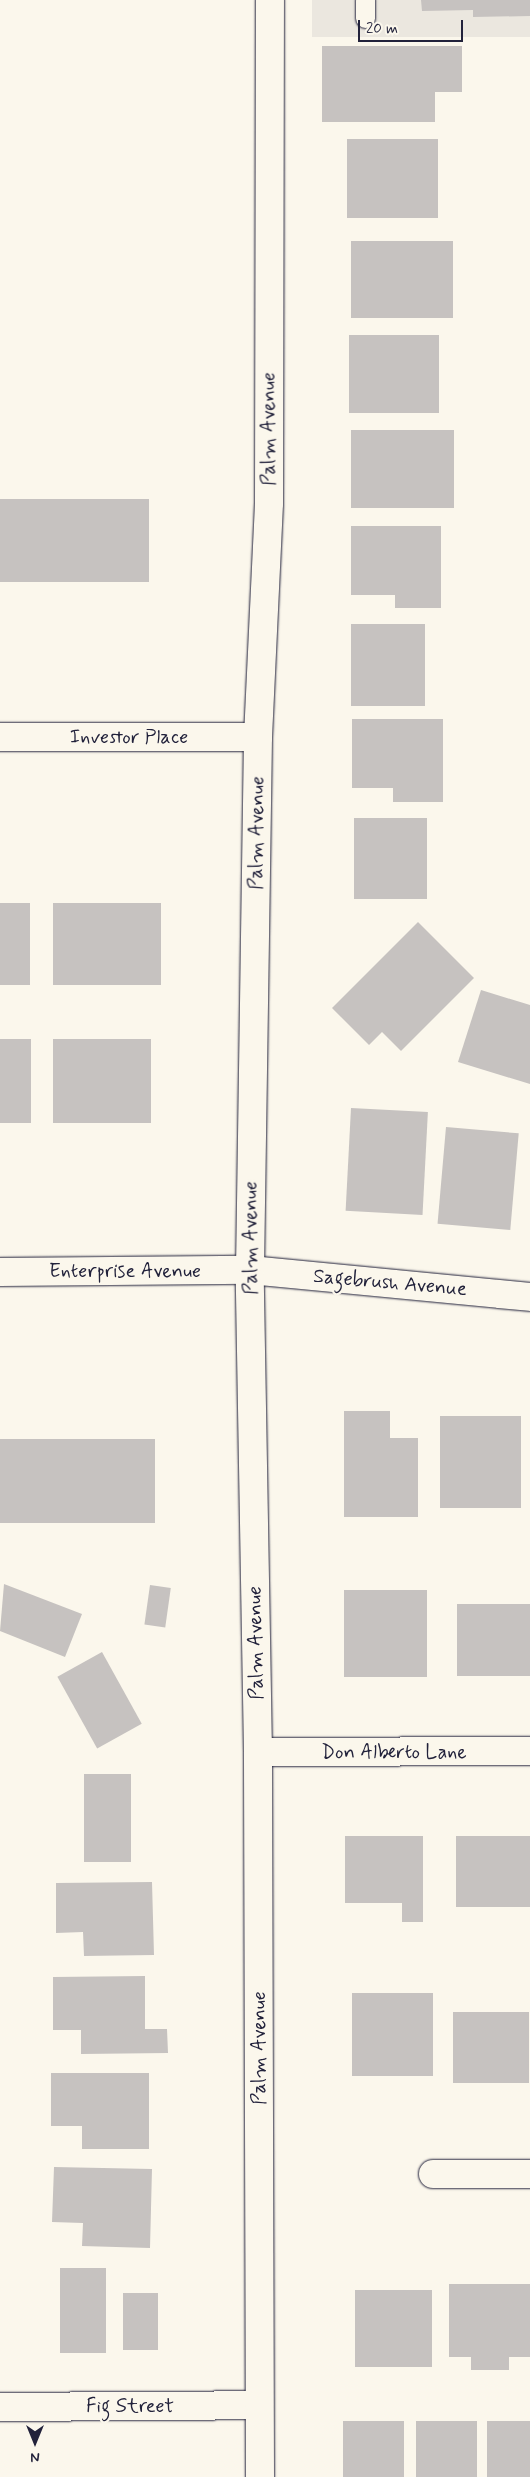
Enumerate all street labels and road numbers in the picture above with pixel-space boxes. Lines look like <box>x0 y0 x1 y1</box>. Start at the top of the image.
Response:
street label: Palm Avenue <box>257 371 281 487</box>
street label: Investor Place <box>70 725 188 749</box>
street label: Palm Avenue <box>244 775 270 891</box>
street label: Palm Avenue <box>239 1180 263 1296</box>
street label: Enterprise Avenue <box>48 1259 202 1283</box>
street label: Sagebrush Avenue <box>312 1264 468 1302</box>
street label: Palm Avenue <box>243 1585 269 1701</box>
street label: Don Alberto Lane <box>320 1740 468 1764</box>
street label: Palm Avenue <box>247 1990 271 2106</box>
street label: Fig Street <box>87 2394 173 2418</box>

